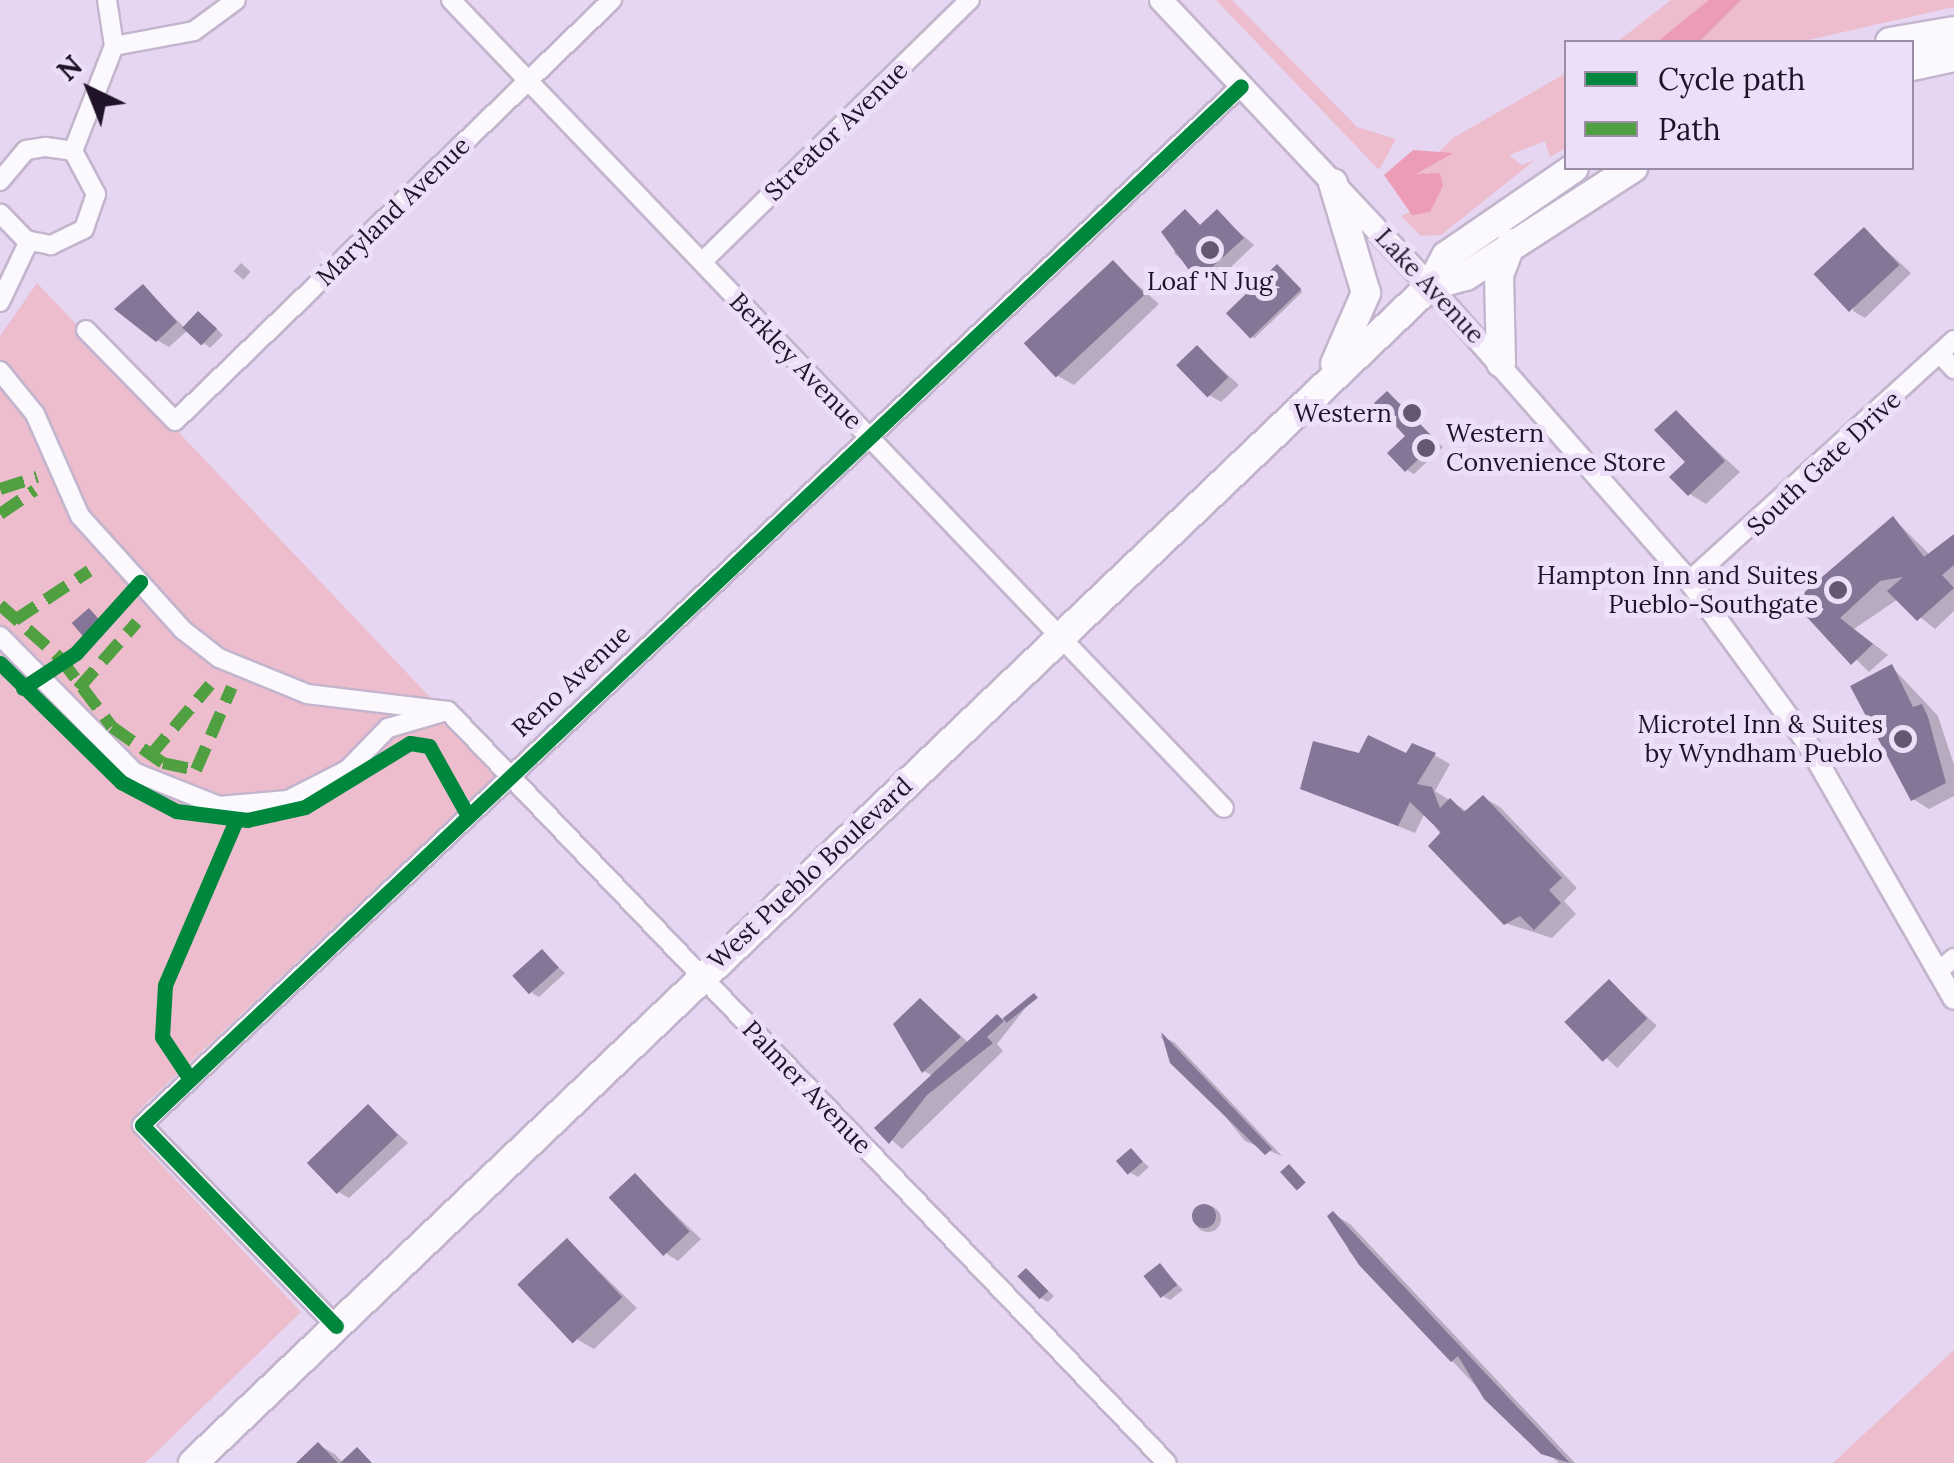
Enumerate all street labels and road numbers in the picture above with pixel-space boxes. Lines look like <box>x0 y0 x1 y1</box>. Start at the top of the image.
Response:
street label: Streator Avenue <box>758 55 914 207</box>
street label: Maryland Avenue <box>310 130 476 292</box>
street label: Lake Avenue <box>1369 222 1491 350</box>
street label: Berkley Avenue <box>723 287 869 435</box>
street label: South Gate Drive <box>1741 384 1907 542</box>
street label: Reno Avenue <box>506 619 636 743</box>
street label: West Pueblo Boulevard <box>702 771 918 975</box>
street label: Palmer Avenue <box>736 1014 878 1160</box>

